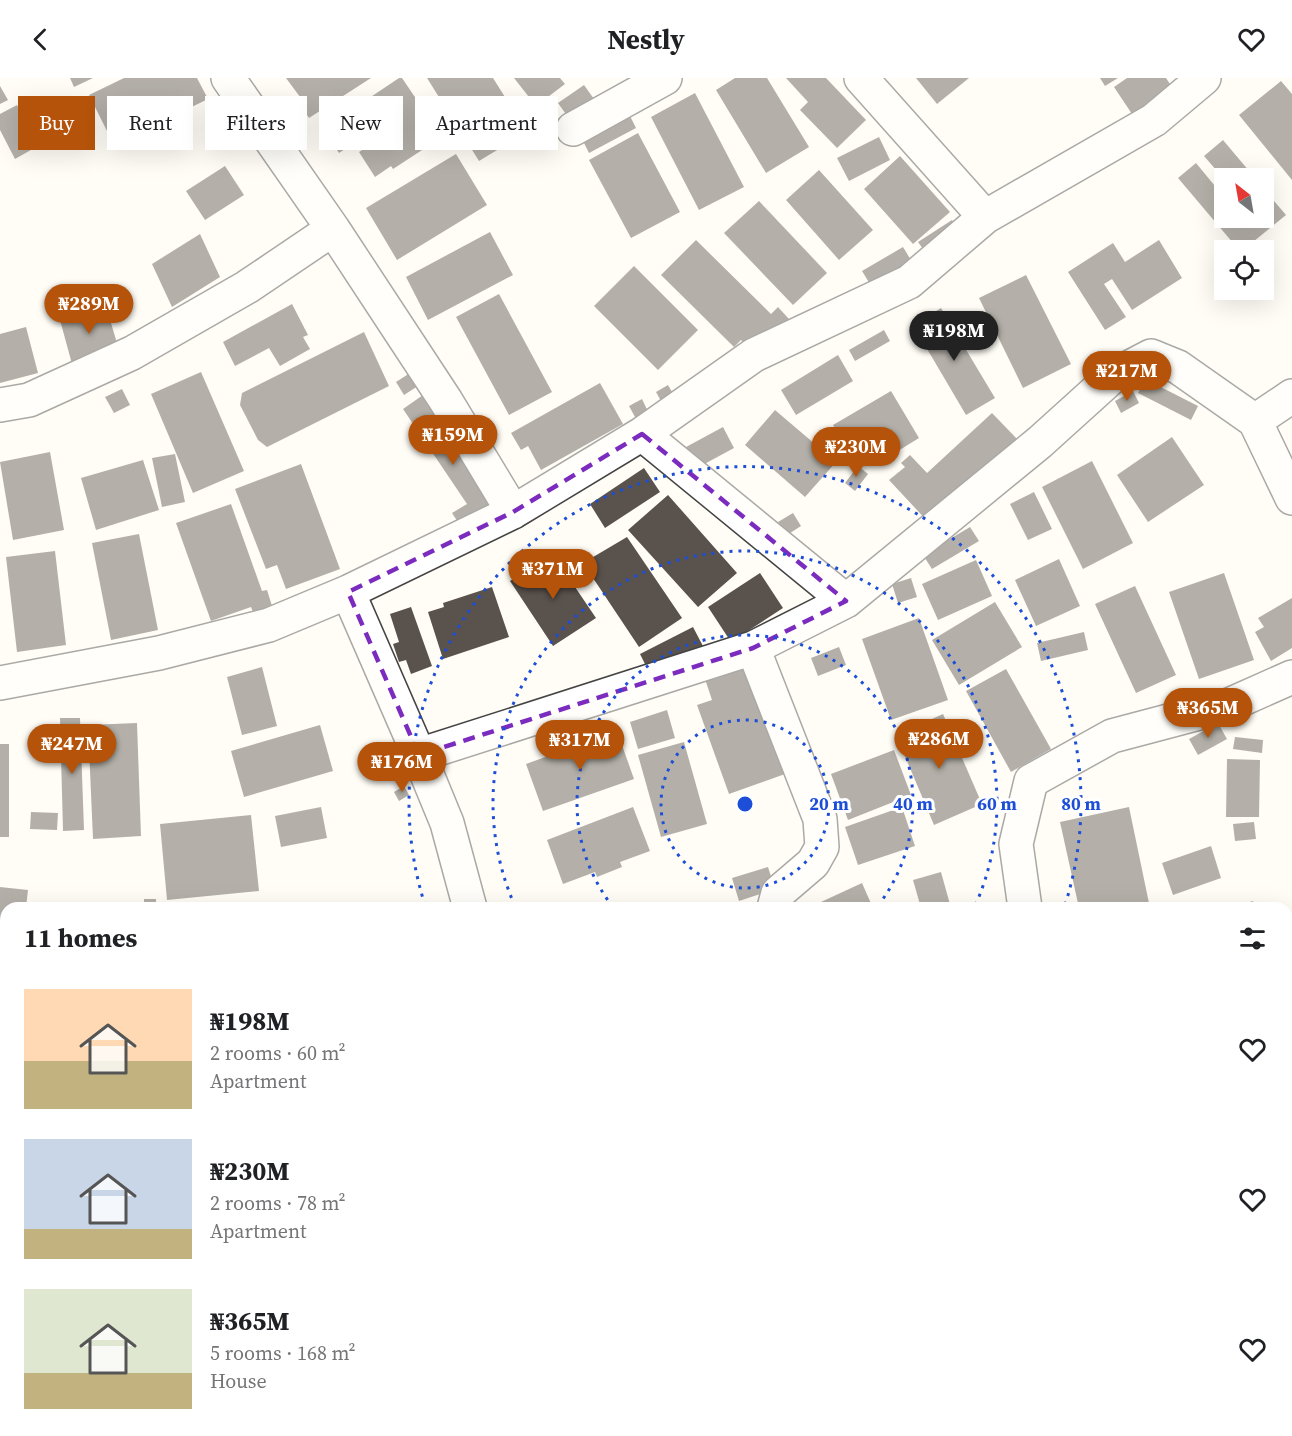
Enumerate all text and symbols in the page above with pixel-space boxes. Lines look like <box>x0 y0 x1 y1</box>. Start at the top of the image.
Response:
text: Nestly <box>607 21 685 58</box>
icon: back <box>24 23 57 56</box>
icon: heart <box>1235 23 1268 56</box>
chip: Buy <box>18 96 95 150</box>
chip: Rent <box>107 96 193 150</box>
chip: Filters <box>205 96 307 150</box>
chip: New <box>319 96 403 150</box>
chip: Apartment <box>415 96 558 150</box>
north arrow <box>1214 168 1274 228</box>
map controls <box>1214 168 1274 300</box>
button: locate <box>1214 240 1274 300</box>
pin: ₦289M <box>47 284 131 335</box>
text: ₦289M <box>58 289 120 317</box>
pin: ₦198M <box>912 311 996 362</box>
text: ₦198M <box>923 316 985 344</box>
pin: ₦217M <box>1085 351 1169 402</box>
text: ₦217M <box>1096 356 1158 384</box>
pin: ₦159M <box>411 415 495 466</box>
text: ₦159M <box>422 420 484 448</box>
pin: ₦230M <box>814 427 898 478</box>
text: ₦230M <box>825 432 887 460</box>
pin: ₦371M <box>511 549 595 600</box>
text: ₦371M <box>522 554 584 582</box>
pin: ₦365M <box>1166 688 1250 739</box>
text: ₦365M <box>1177 693 1239 721</box>
pin: ₦286M <box>897 719 981 770</box>
pin: ₦317M <box>538 720 622 771</box>
pin: ₦247M <box>30 724 114 775</box>
text: ₦286M <box>908 724 970 752</box>
text: ₦317M <box>549 725 611 753</box>
text: ₦247M <box>41 729 103 757</box>
pin: ₦176M <box>360 742 444 793</box>
text: ₦176M <box>371 747 433 775</box>
text: 20 m <box>809 791 849 816</box>
text: 40 m <box>893 791 933 816</box>
text: 60 m <box>977 791 1017 816</box>
text: 80 m <box>1061 791 1101 816</box>
centre of rings <box>735 794 755 814</box>
text: 11 homes <box>24 920 137 956</box>
icon: filters <box>1236 922 1269 955</box>
text: ₦198M <box>210 1003 290 1039</box>
icon: home <box>72 1013 144 1085</box>
icon: heart <box>1236 1033 1269 1066</box>
text: 2 rooms · 60 m² <box>210 1039 346 1067</box>
text: Apartment <box>210 1067 307 1095</box>
text: ₦230M <box>210 1153 290 1189</box>
icon: home <box>72 1163 144 1235</box>
icon: heart <box>1236 1183 1269 1216</box>
text: 2 rooms · 78 m² <box>210 1189 346 1217</box>
text: Apartment <box>210 1217 307 1245</box>
text: ₦365M <box>210 1303 290 1339</box>
icon: home <box>72 1313 144 1385</box>
icon: heart <box>1236 1333 1269 1366</box>
text: 5 rooms · 168 m² <box>210 1339 356 1367</box>
text: House <box>210 1367 267 1395</box>

